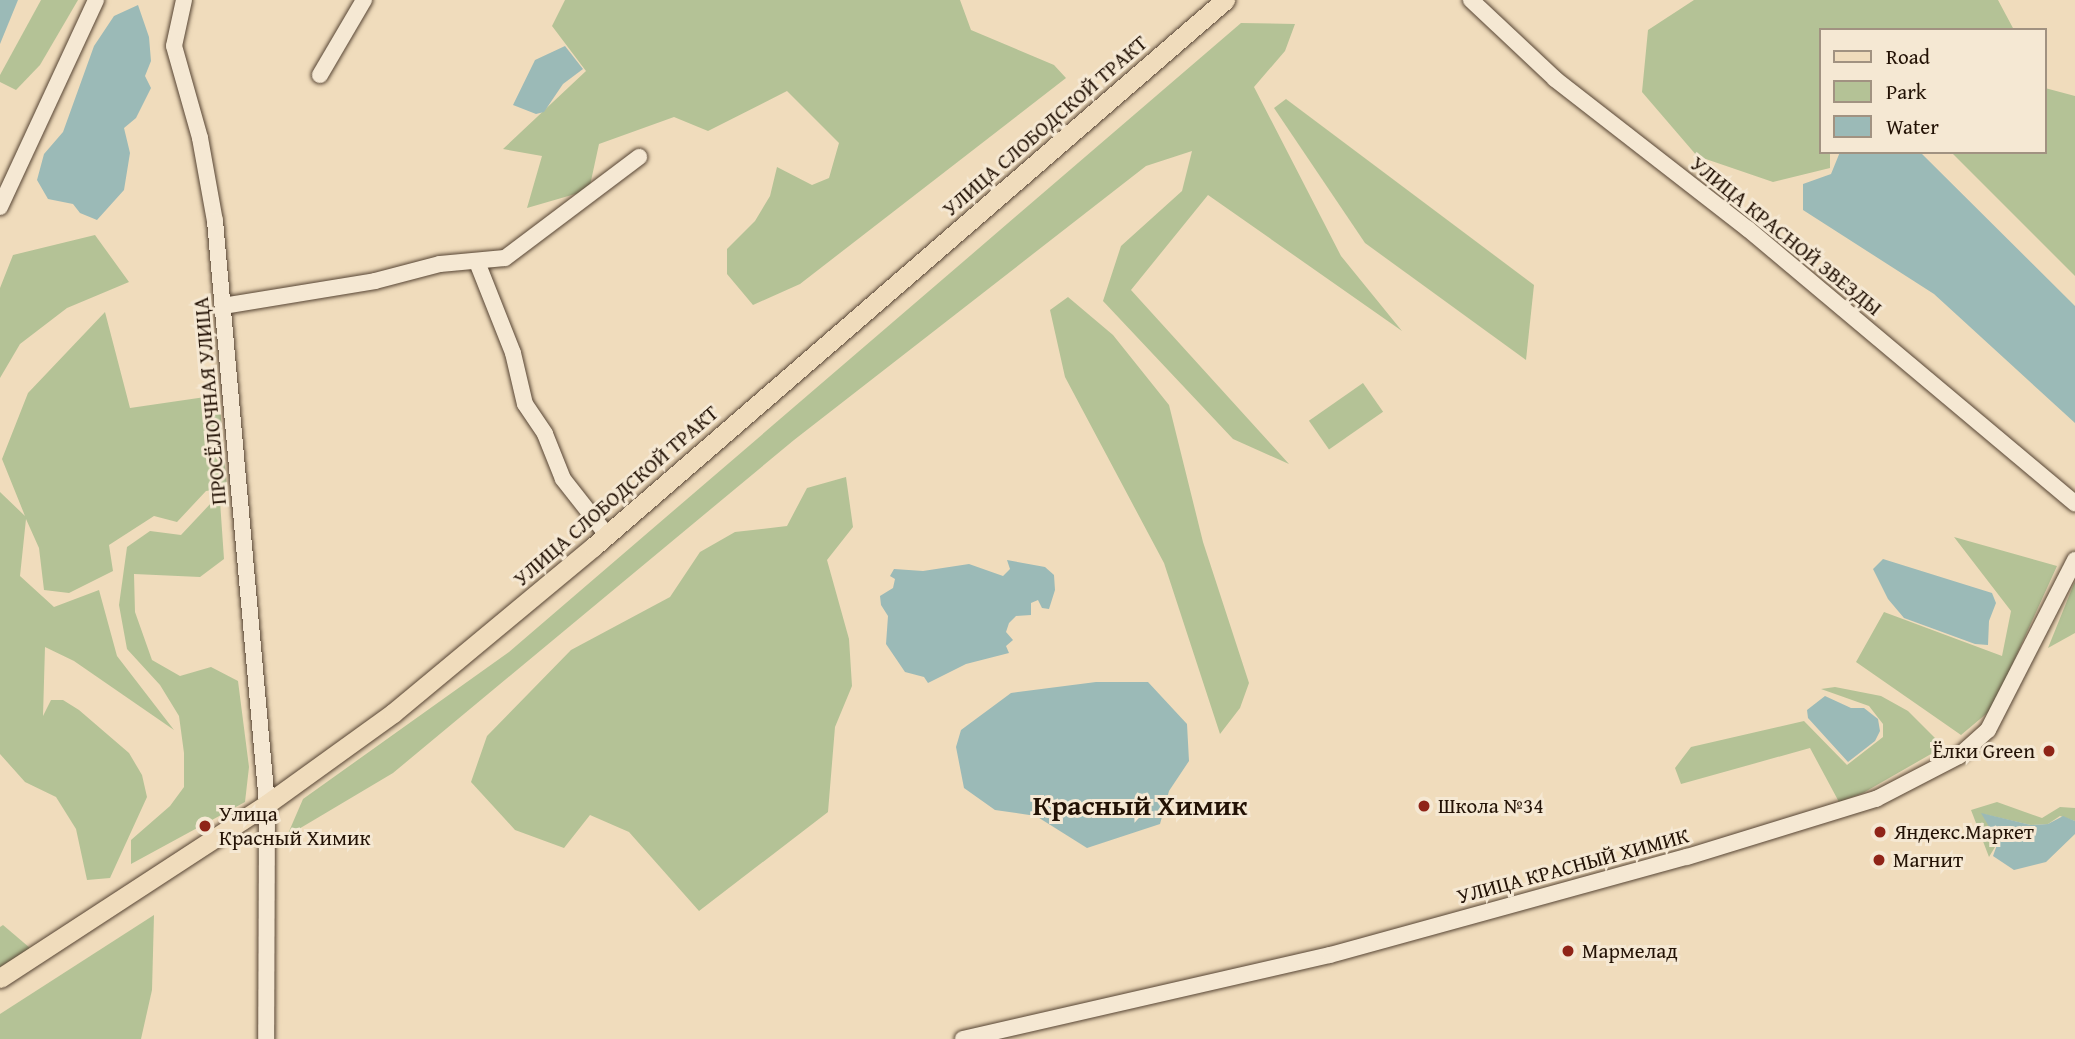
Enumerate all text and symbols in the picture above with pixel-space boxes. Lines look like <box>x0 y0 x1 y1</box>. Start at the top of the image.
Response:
legend <box>1820 28 2047 154</box>
street label: УЛИЦА СЛОБОДСКОЙ ТРАКТ <box>937 30 1153 222</box>
text: Road <box>1886 41 1930 72</box>
text: Park <box>1886 76 1927 107</box>
text: Water <box>1886 111 1939 142</box>
street label: УЛИЦА КРАСНОЙ ЗВЕЗДЫ <box>1685 151 1887 321</box>
street label: ПРОСЁЛОЧНАЯ УЛИЦА <box>188 296 232 506</box>
street label: УЛИЦА СЛОБОДСКОЙ ТРАКТ <box>508 400 724 592</box>
place label: Ёлки Green <box>1933 738 2035 764</box>
marker: Ёлки Green <box>2041 743 2057 759</box>
district label: Красный Химик <box>1033 788 1247 822</box>
place label: Школа №34 <box>1438 793 1544 819</box>
marker: Школа №34 <box>1416 798 1432 814</box>
place label: Улица Красный Химик <box>219 801 371 851</box>
marker: Улица Красный Химик <box>197 818 213 834</box>
place label: Яндекс.Маркет <box>1894 819 2034 845</box>
street label: УЛИЦА КРАСНЫЙ ХИМИК <box>1454 823 1692 909</box>
marker: Яндекс.Маркет <box>1872 824 1888 840</box>
place label: Магнит <box>1893 847 1963 873</box>
marker: Магнит <box>1871 852 1887 868</box>
place label: Мармелад <box>1582 938 1678 964</box>
marker: Мармелад <box>1560 943 1576 959</box>

